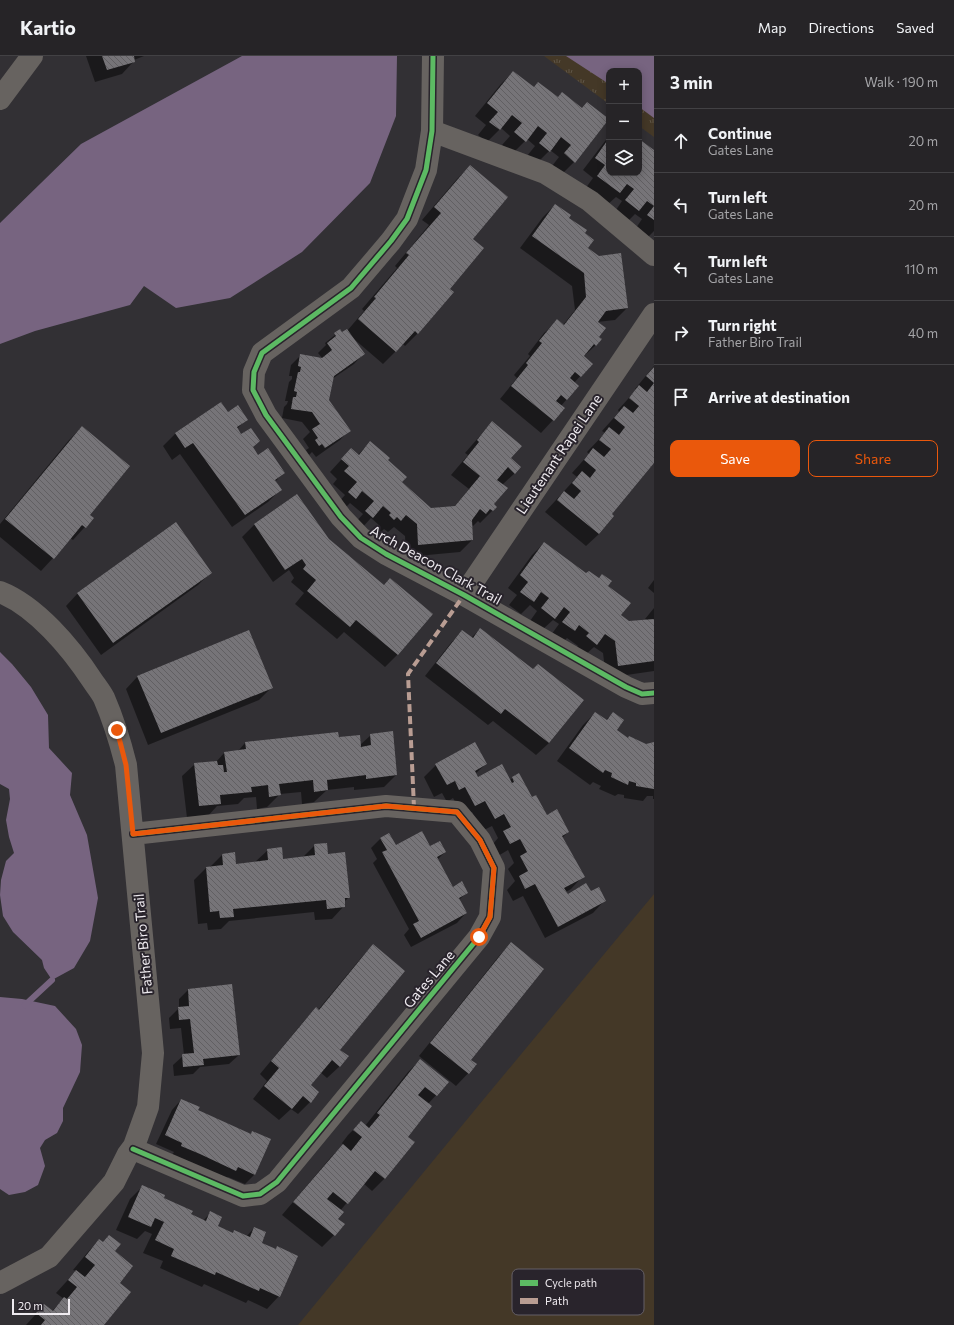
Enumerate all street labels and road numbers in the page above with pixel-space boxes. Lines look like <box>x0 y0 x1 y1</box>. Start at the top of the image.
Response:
street label: Lieutenant Rapei Lane <box>512 391 605 517</box>
street label: Arch Deacon Clark Trail <box>368 521 505 608</box>
street label: Father Biro Trail <box>130 893 155 995</box>
street label: Gates Lane <box>399 946 458 1011</box>

